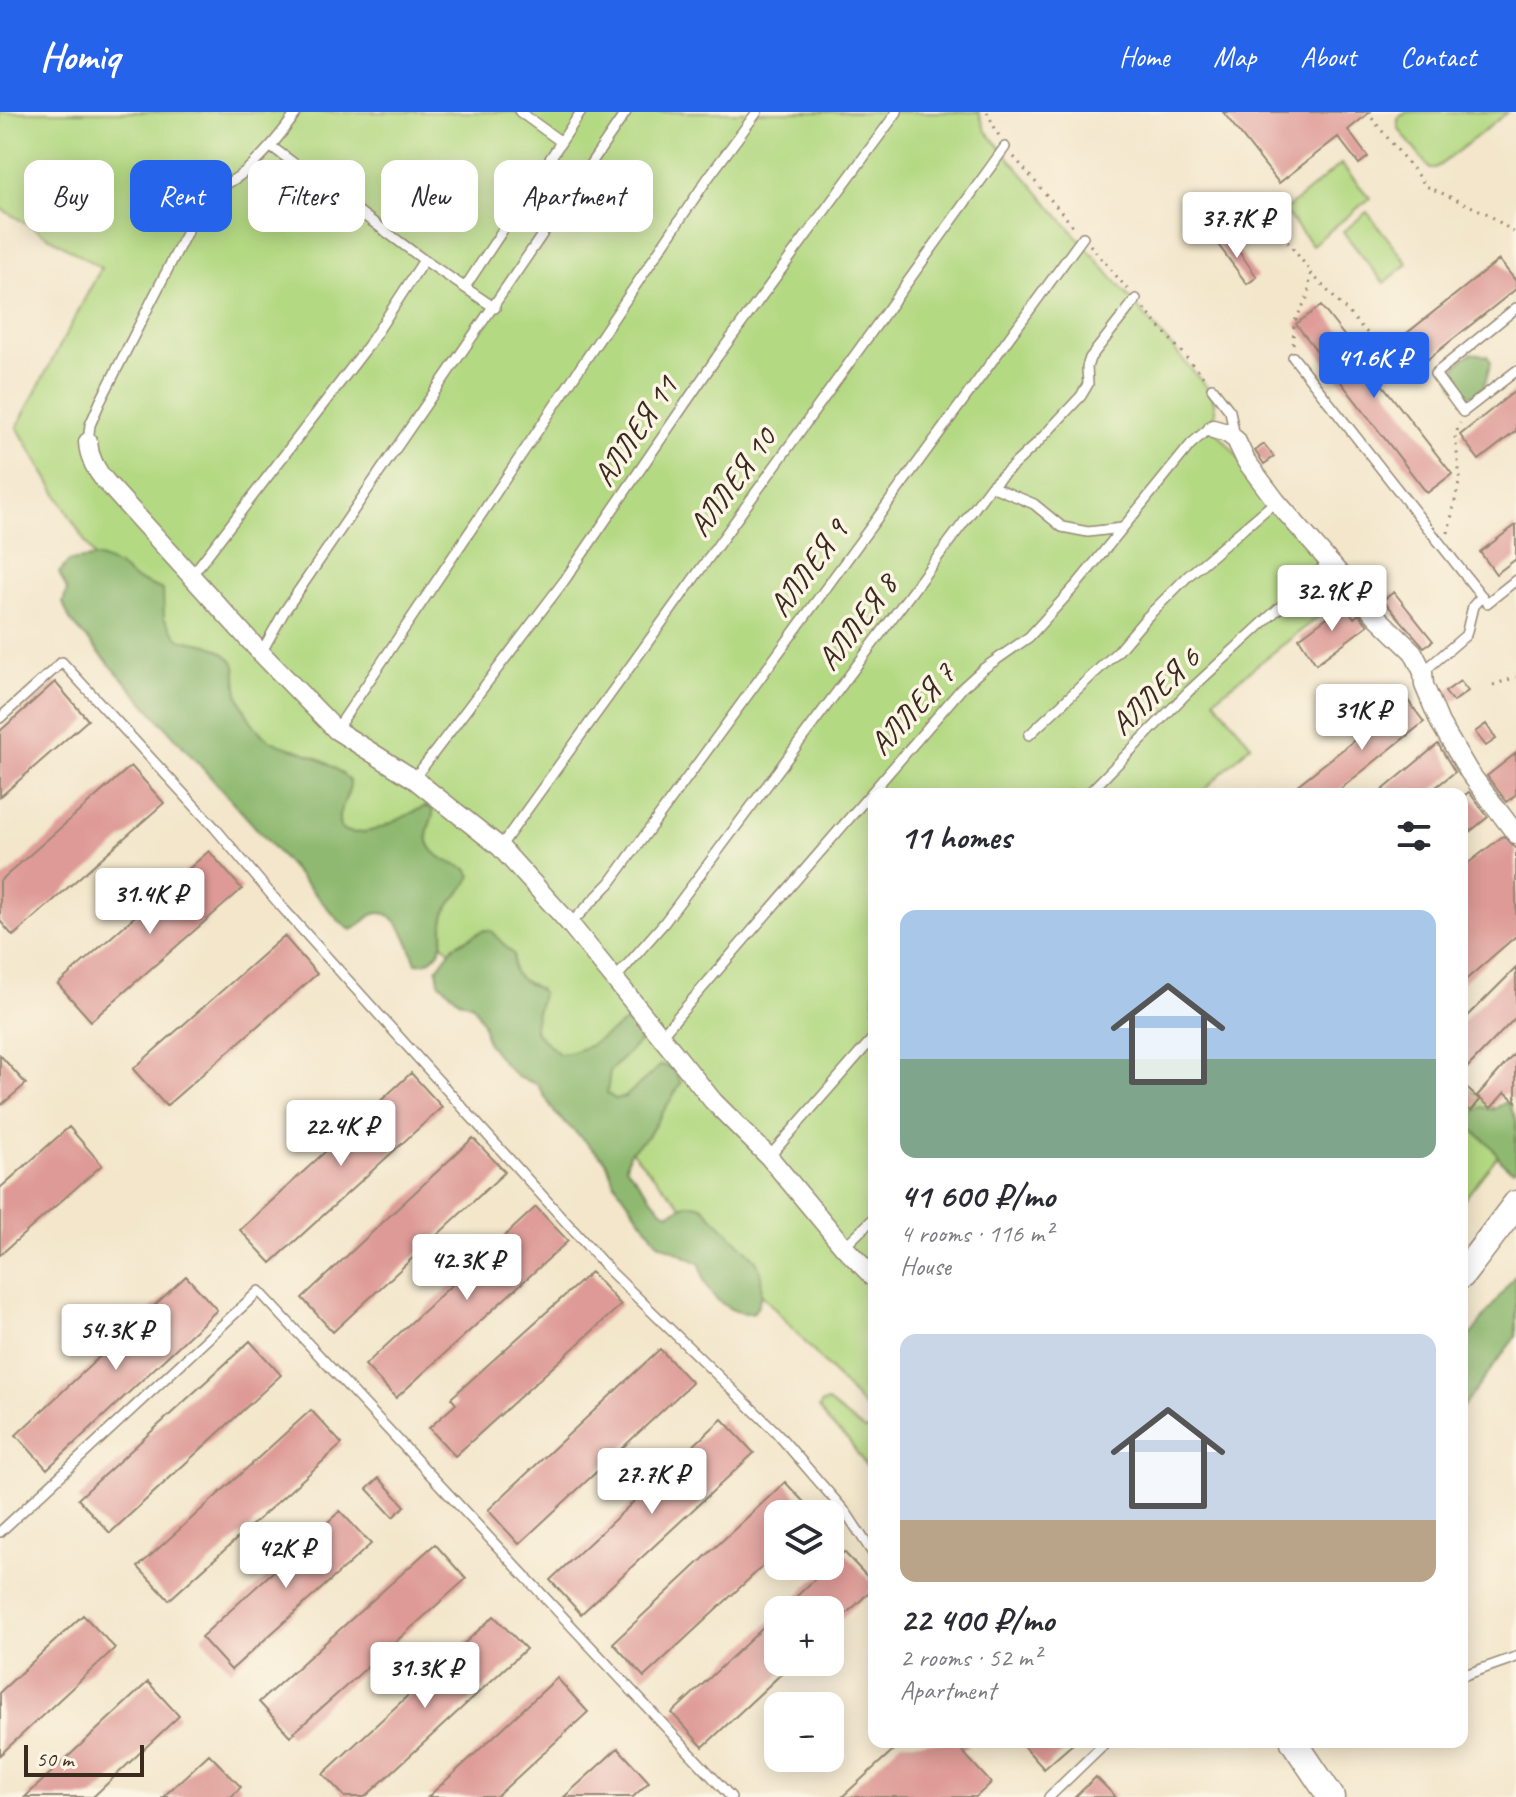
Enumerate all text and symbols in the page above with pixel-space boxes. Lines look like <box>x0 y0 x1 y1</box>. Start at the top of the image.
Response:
text: Homiq <box>40 33 119 80</box>
text: Home <box>1119 39 1169 74</box>
text: Map <box>1213 39 1256 74</box>
text: About <box>1300 39 1356 74</box>
text: Contact <box>1400 39 1476 74</box>
chip: Buy <box>24 160 114 232</box>
chip: Rent <box>130 160 232 232</box>
chip: Filters <box>248 160 365 232</box>
chip: New <box>381 160 478 232</box>
chip: Apartment <box>494 160 653 232</box>
pin: 37.7K ₽ <box>1163 192 1311 260</box>
text: 37.7K ₽ <box>1201 201 1273 234</box>
pin: 41.6K ₽ <box>1300 332 1448 400</box>
text: 41.6K ₽ <box>1337 341 1411 374</box>
street label: АЛЛЕЯ 11 <box>583 367 688 494</box>
street label: АЛЛЕЯ 10 <box>679 417 787 544</box>
street label: АЛЛЕЯ 9 <box>759 509 858 625</box>
street label: АЛЛЕЯ 8 <box>807 564 908 678</box>
pin: 32.9K ₽ <box>1258 565 1406 633</box>
text: 32.9K ₽ <box>1296 574 1368 607</box>
street label: АЛЛЕЯ 6 <box>1101 637 1210 744</box>
street label: АЛЛЕЯ 7 <box>860 653 965 764</box>
pin: 31K ₽ <box>1306 684 1418 752</box>
text: 31K ₽ <box>1334 693 1390 726</box>
icon: filters <box>1392 814 1436 858</box>
text: 11 homes <box>900 815 1011 858</box>
pin: 31.4K ₽ <box>76 868 224 936</box>
text: 31.4K ₽ <box>113 877 187 910</box>
icon: home <box>1096 962 1240 1106</box>
pin: 22.4K ₽ <box>267 1100 415 1168</box>
text: 22.4K ₽ <box>304 1109 378 1142</box>
text: 41 600 ₽/mo <box>900 1174 1055 1217</box>
text: 4 rooms · 116 m² <box>900 1217 1052 1250</box>
pin: 42.3K ₽ <box>393 1234 541 1302</box>
text: 42.3K ₽ <box>430 1243 504 1276</box>
text: House <box>900 1250 951 1283</box>
pin: 54.3K ₽ <box>42 1304 190 1372</box>
text: 54.3K ₽ <box>80 1313 152 1346</box>
icon: home <box>1096 1386 1240 1530</box>
pin: 27.7K ₽ <box>578 1448 726 1516</box>
text: 27.7K ₽ <box>616 1457 688 1490</box>
map controls <box>764 1500 844 1772</box>
button: layers <box>764 1500 844 1580</box>
pin: 42K ₽ <box>230 1522 342 1590</box>
text: 42K ₽ <box>258 1531 314 1564</box>
button: + <box>764 1596 844 1676</box>
text: 22 400 ₽/mo <box>900 1598 1054 1641</box>
text: 2 rooms · 52 m² <box>900 1641 1041 1674</box>
pin: 31.3K ₽ <box>351 1642 499 1710</box>
text: 31.3K ₽ <box>388 1651 462 1684</box>
text: Apartment <box>900 1674 996 1707</box>
button: − <box>764 1692 844 1772</box>
scale bar <box>24 1741 144 1777</box>
text: 50 m <box>36 1745 73 1773</box>

